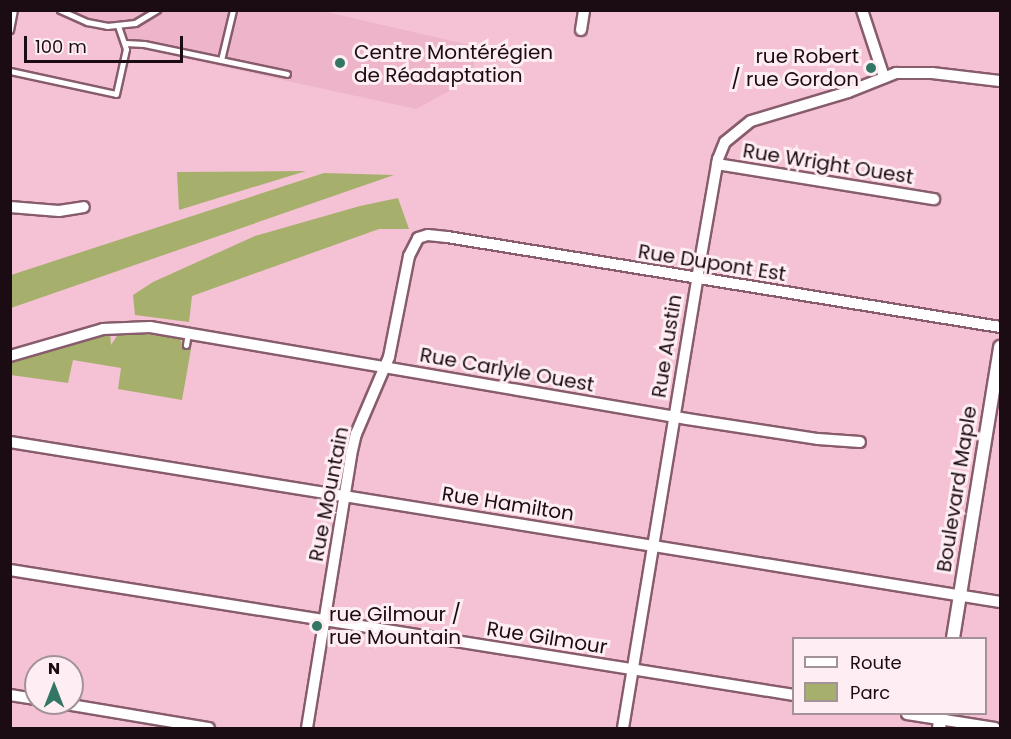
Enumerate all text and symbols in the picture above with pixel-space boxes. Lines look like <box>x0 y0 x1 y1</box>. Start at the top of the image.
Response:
scale bar <box>27 24 186 62</box>
text: 100 m <box>35 34 87 59</box>
place label: Centre Montérégien de Réadaptation <box>354 40 553 87</box>
place label: rue Robert / rue Gordon <box>731 45 859 92</box>
marker: Centre Montérégien de Réadaptation <box>331 54 349 72</box>
marker: rue Robert / rue Gordon <box>864 61 878 75</box>
street label: Rue Wright Ouest <box>741 139 915 189</box>
street label: Rue Dupont Est <box>636 239 788 287</box>
street label: Rue Austin <box>647 293 687 399</box>
street label: Rue Carlyle Ouest <box>418 343 596 397</box>
street label: Boulevard Maple <box>932 404 982 574</box>
street label: Rue Mountain <box>304 425 354 563</box>
street label: Rue Hamilton <box>440 482 576 526</box>
place label: rue Gilmour / rue Mountain <box>329 602 461 649</box>
street label: Rue Gilmour <box>485 617 609 659</box>
marker: rue Gilmour / rue Mountain <box>310 619 324 633</box>
legend <box>792 637 987 715</box>
text: Route <box>850 650 902 675</box>
north arrow <box>24 655 84 715</box>
text: N <box>48 657 60 680</box>
text: Parc <box>850 680 890 705</box>

